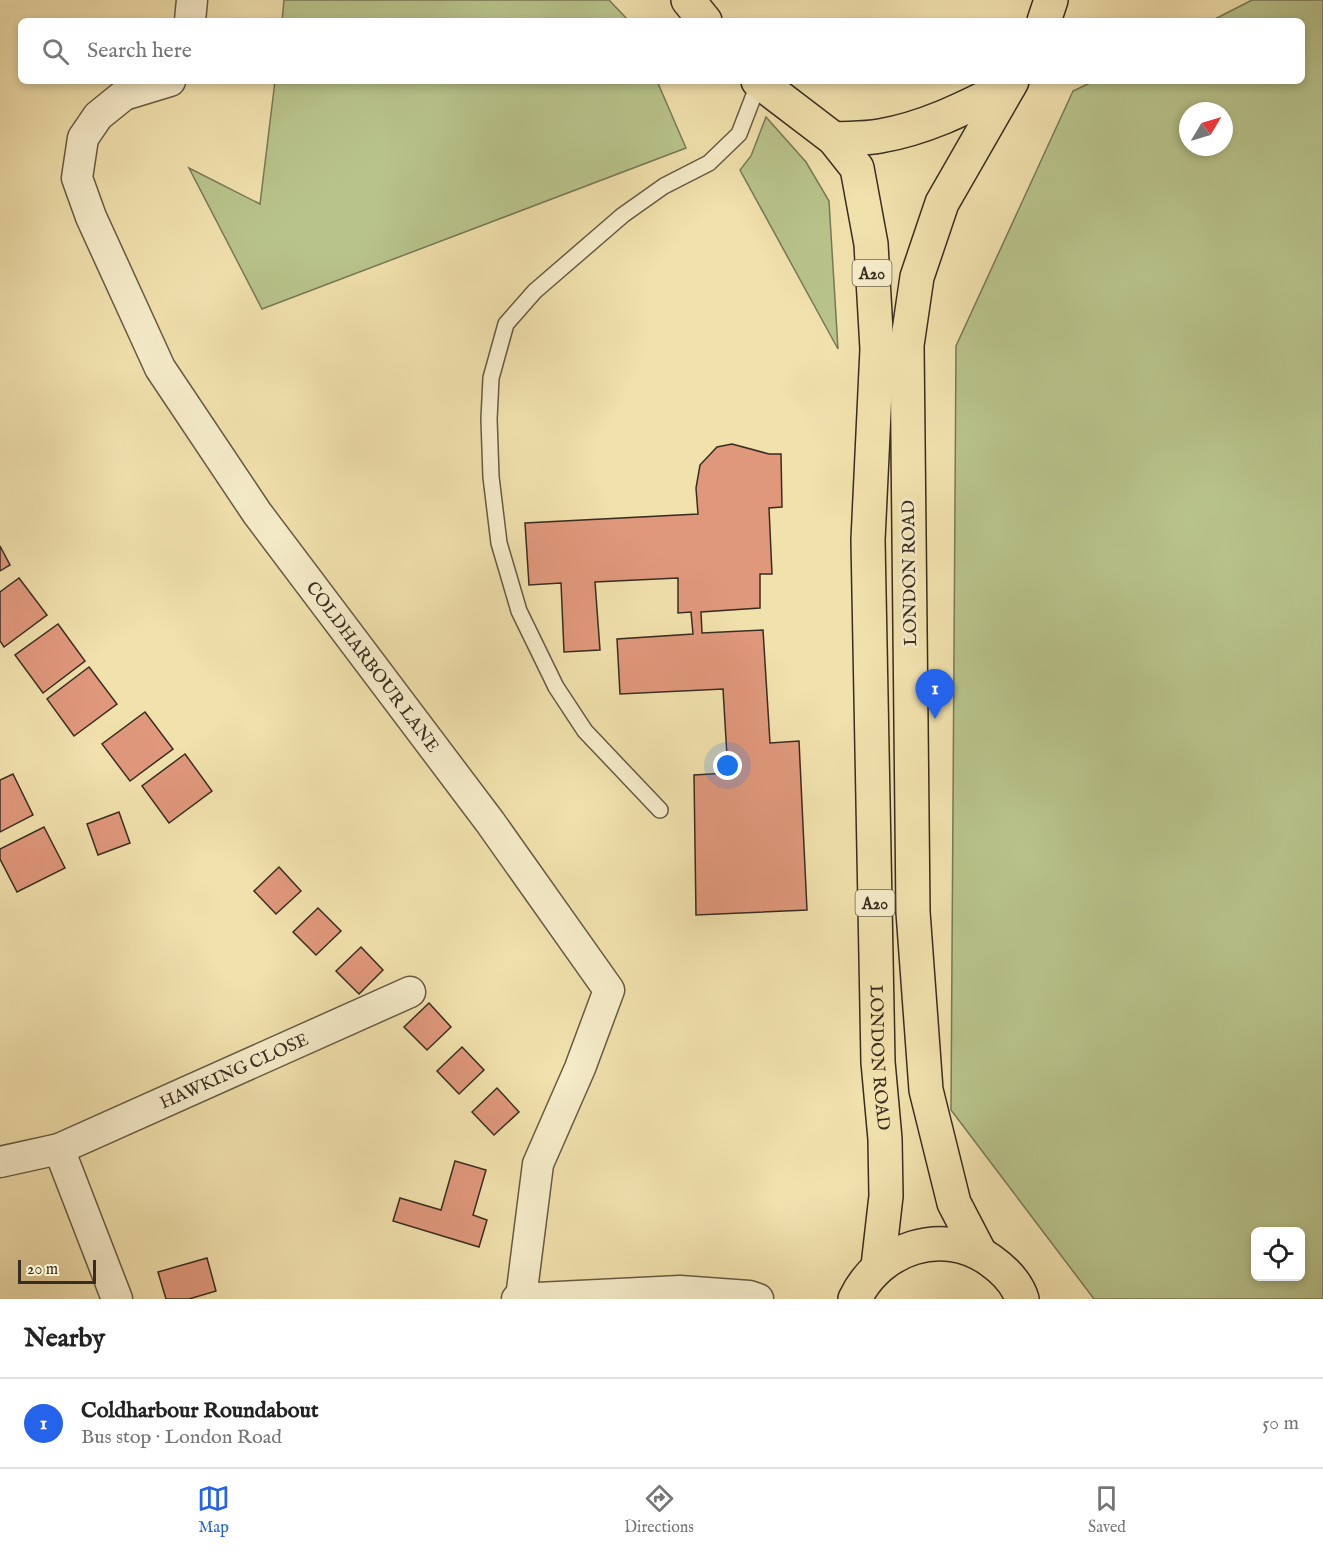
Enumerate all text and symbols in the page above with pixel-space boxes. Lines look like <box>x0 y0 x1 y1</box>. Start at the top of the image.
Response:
search box <box>18 18 1305 84</box>
icon: search <box>39 35 72 68</box>
text: Search here <box>87 37 192 65</box>
north arrow <box>1179 102 1233 156</box>
road number: A20 <box>852 260 892 286</box>
street label: LONDON ROAD <box>898 500 923 646</box>
street label: COLDHARBOUR LANE <box>300 578 444 758</box>
pin: 1 <box>916 670 954 719</box>
your location <box>713 751 742 780</box>
road number: A20 <box>856 890 894 916</box>
street label: LONDON ROAD <box>864 984 894 1132</box>
street label: HAWKING CLOSE <box>156 1029 313 1115</box>
map controls <box>1251 1227 1305 1281</box>
button: locate <box>1251 1227 1305 1281</box>
scale bar <box>18 1257 96 1284</box>
text: 20 m <box>27 1260 58 1280</box>
text: Nearby <box>24 1322 105 1355</box>
text: Coldharbour Roundabout <box>81 1397 319 1425</box>
text: 1 <box>40 1411 47 1436</box>
text: 50 m <box>1262 1411 1299 1436</box>
text: Bus stop · London Road <box>81 1425 282 1450</box>
tab: Map <box>197 1482 230 1538</box>
tab: Directions <box>624 1482 694 1538</box>
tab: Saved <box>1088 1482 1126 1538</box>

